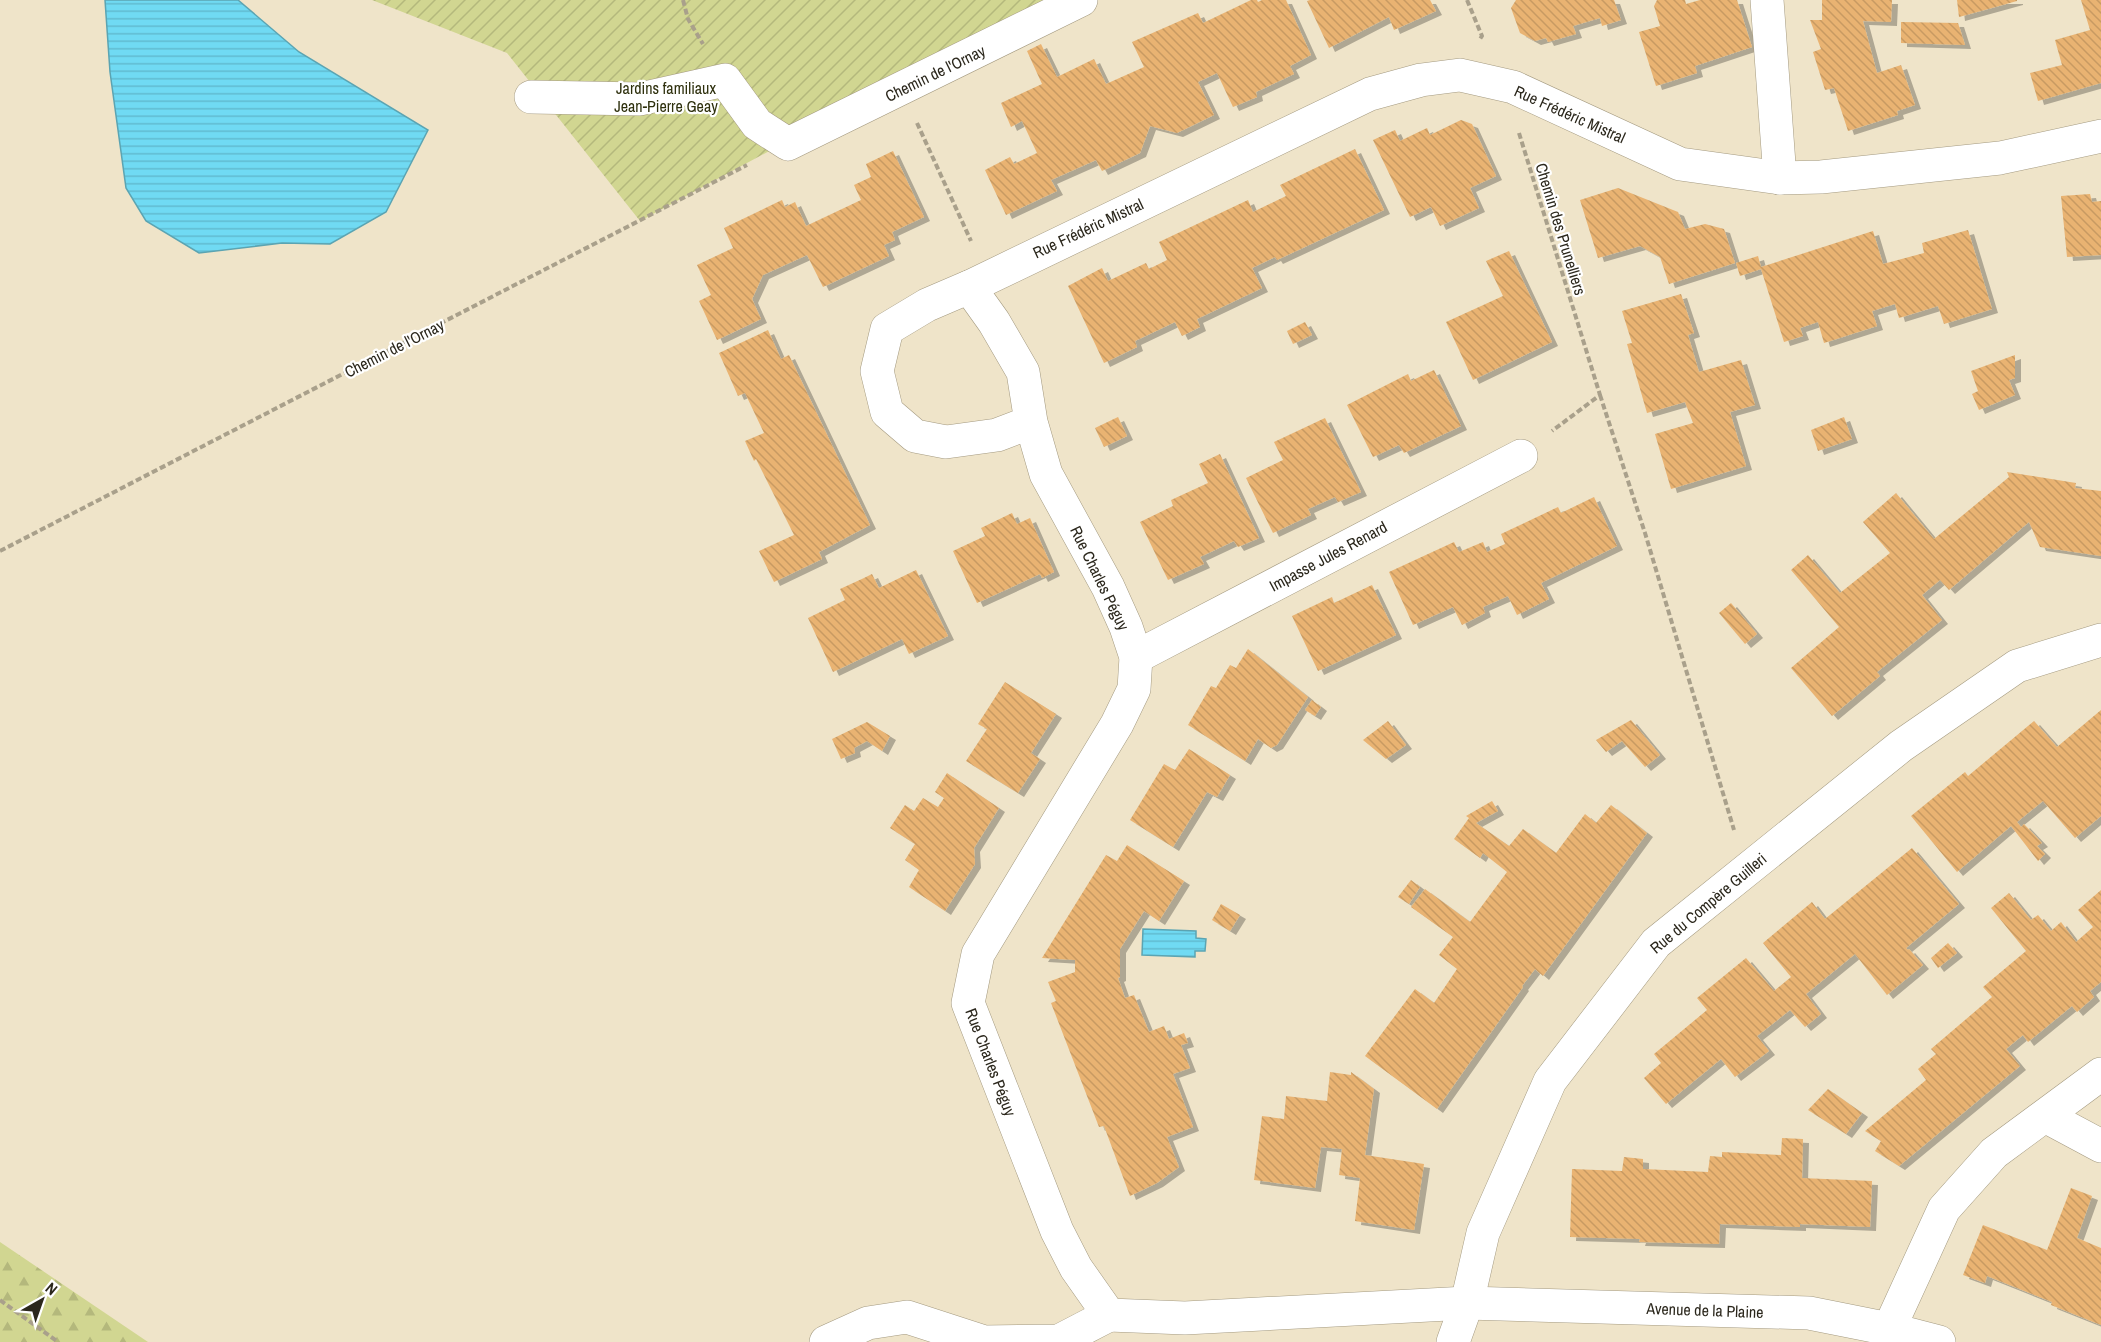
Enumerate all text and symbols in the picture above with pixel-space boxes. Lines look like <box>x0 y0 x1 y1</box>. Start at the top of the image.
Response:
street label: Chemin de l'Ornay <box>881 39 989 107</box>
park label: Jardins familiaux Jean-Pierre Geay <box>614 77 718 117</box>
street label: Rue Frédéric Mistral <box>1511 80 1629 148</box>
street label: Chemin des Prunelliers <box>1530 160 1592 298</box>
street label: Rue Frédéric Mistral <box>1029 193 1147 263</box>
street label: Chemin de l'Ornay <box>340 313 448 383</box>
street label: Impasse Jules Renard <box>1265 516 1391 596</box>
street label: Rue Charles Péguy <box>1065 522 1135 634</box>
street label: Rue du Compère Guilleri <box>1645 848 1771 958</box>
street label: Rue Charles Péguy <box>960 1005 1022 1119</box>
north arrow <box>12 1270 72 1330</box>
text: N <box>41 1277 62 1300</box>
street label: Avenue de la Plaine <box>1645 1297 1764 1323</box>

